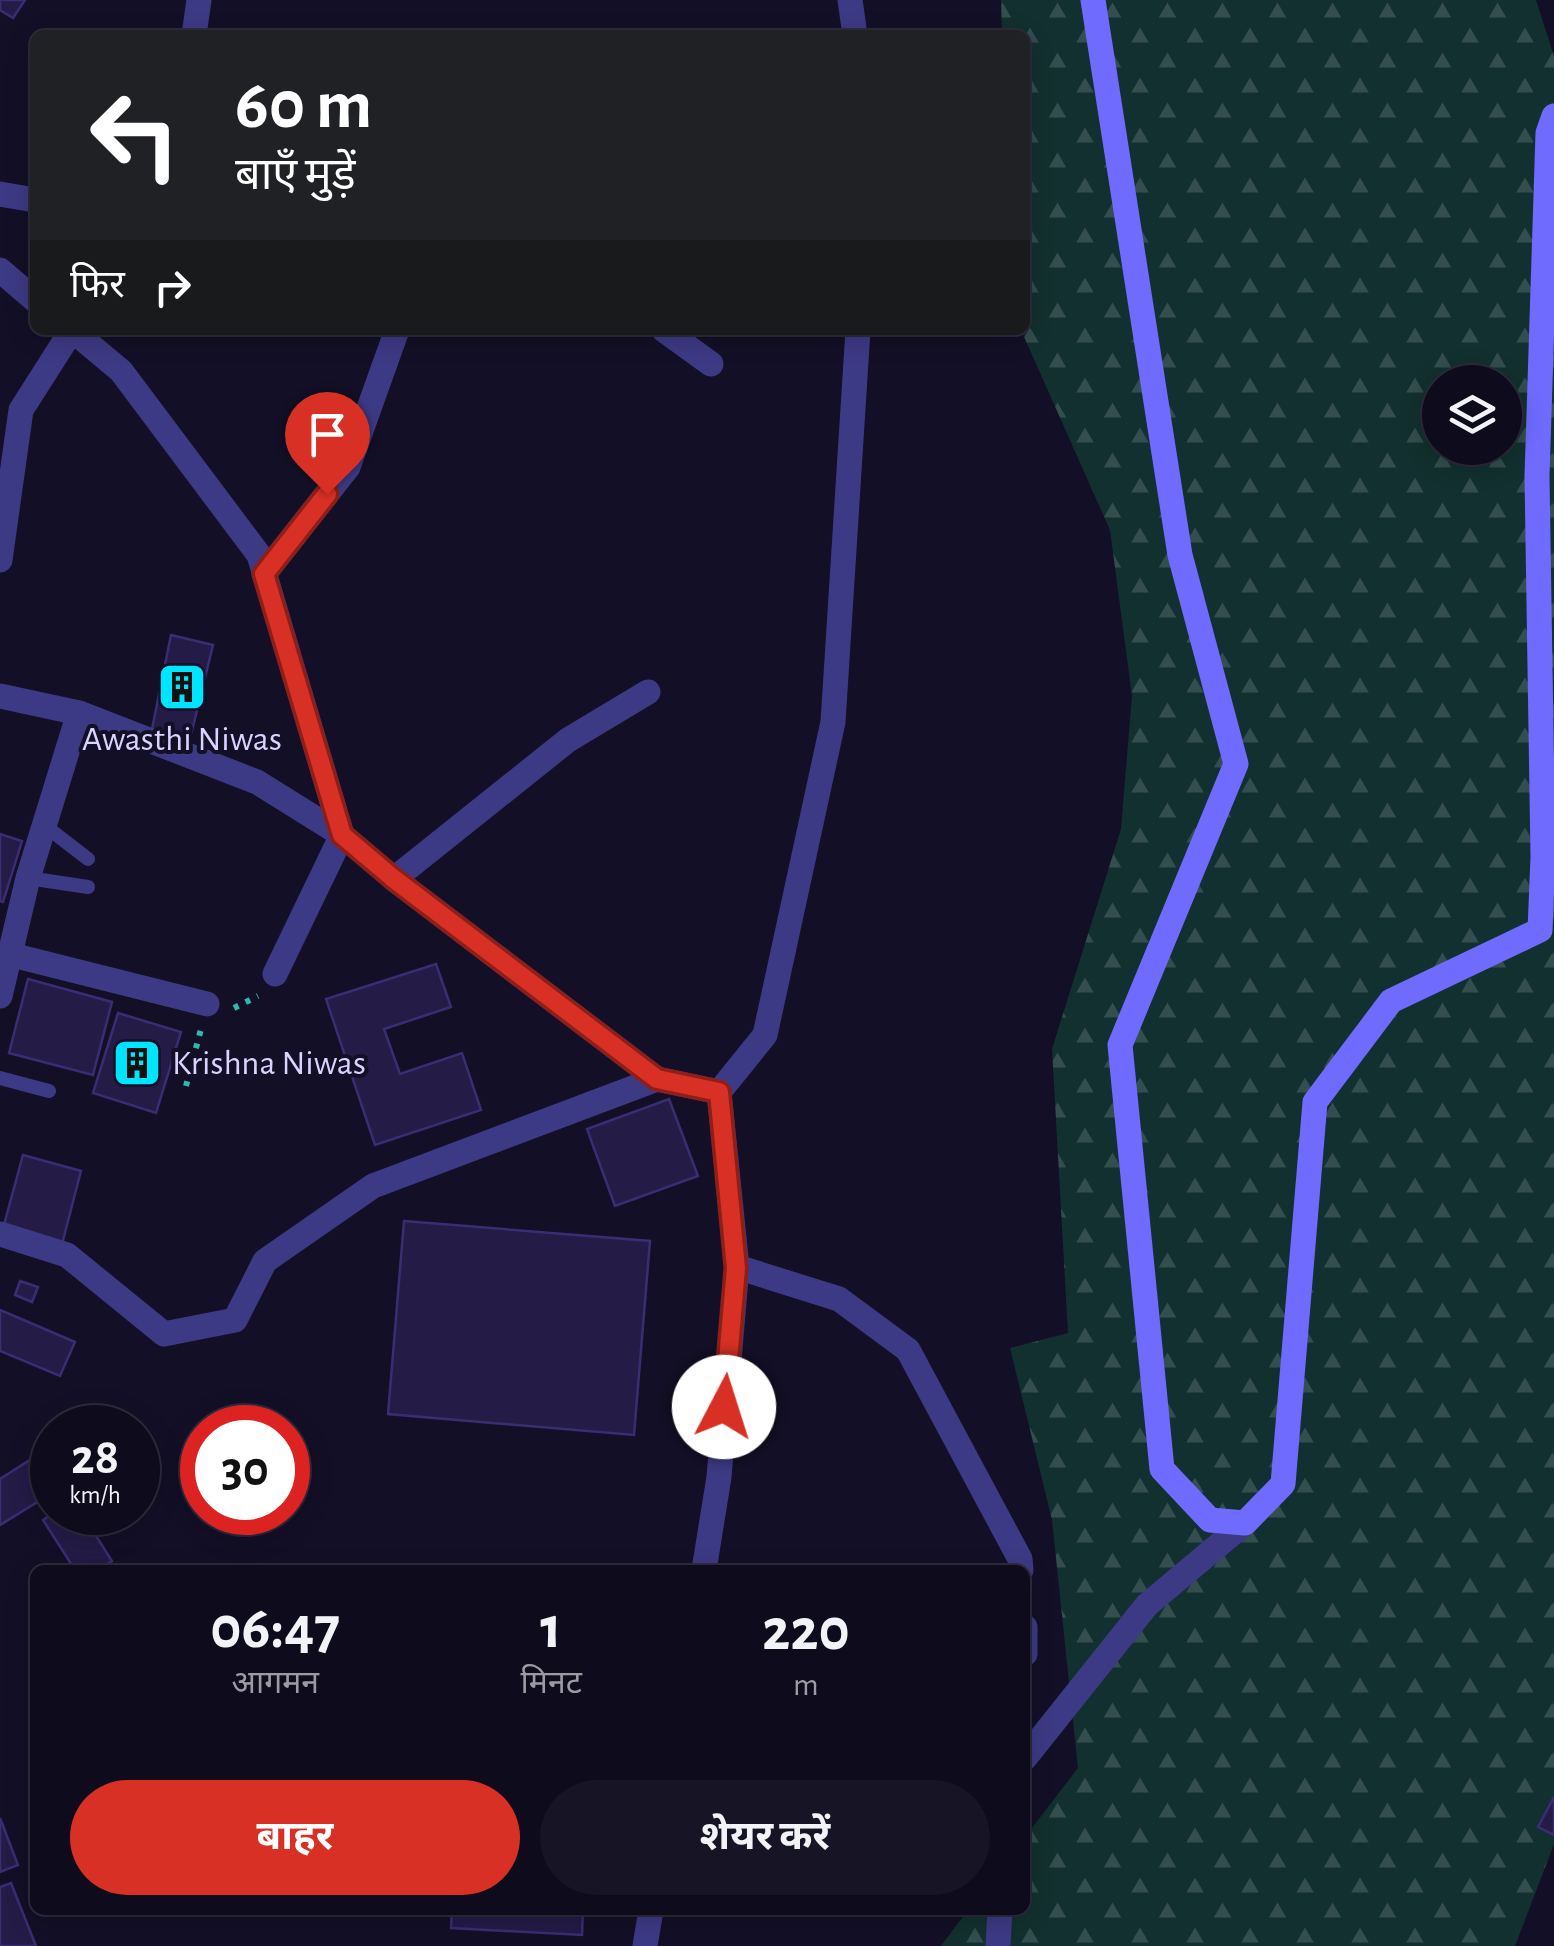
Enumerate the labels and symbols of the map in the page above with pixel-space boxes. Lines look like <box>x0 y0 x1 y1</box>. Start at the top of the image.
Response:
pin <box>285 392 370 495</box>
building icon: Awasthi Niwas <box>156 661 208 713</box>
place label: Awasthi Niwas <box>82 722 282 757</box>
building icon: Krishna Niwas <box>111 1037 163 1089</box>
place label: Krishna Niwas <box>172 1046 366 1081</box>
position arrow <box>672 1355 776 1459</box>
speed limit sign: 30 <box>180 1405 310 1535</box>

